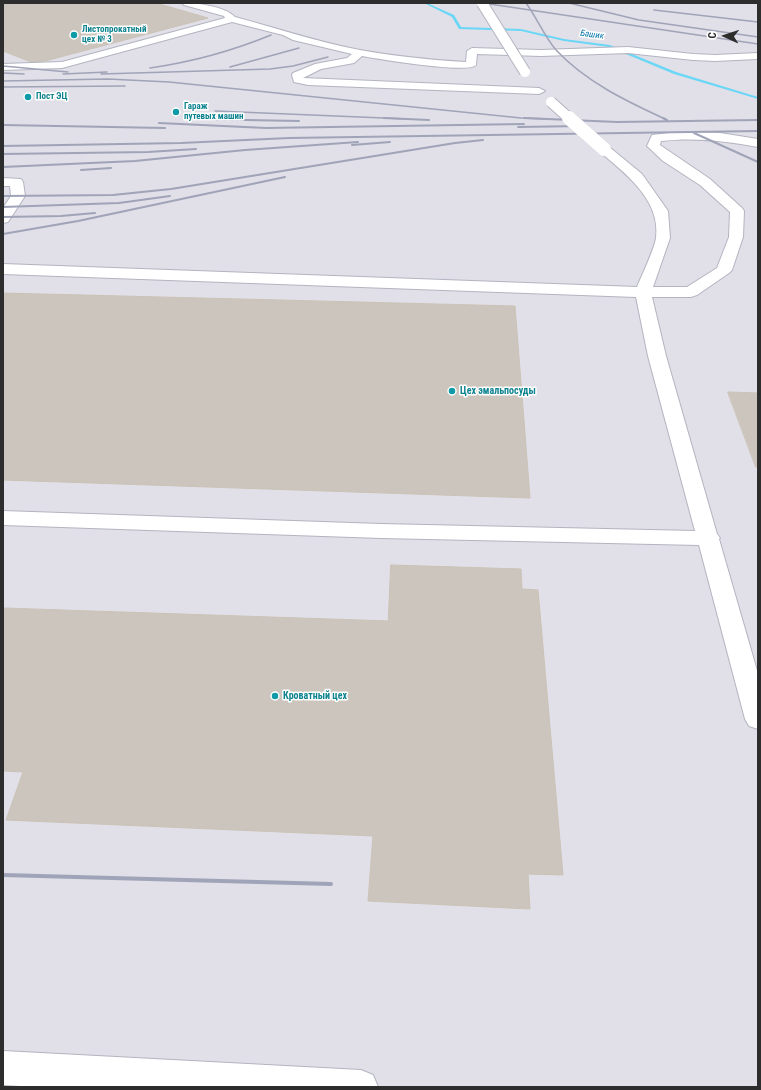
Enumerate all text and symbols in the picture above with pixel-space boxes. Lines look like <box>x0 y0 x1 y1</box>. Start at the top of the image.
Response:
north arrow <box>705 16 745 56</box>
place label: Листопрокатный цех № 3 <box>82 25 146 46</box>
water label: Башик <box>580 28 604 42</box>
marker: Листопрокатный цех № 3 <box>69 30 79 40</box>
text: С <box>706 32 719 39</box>
marker: Поcт ЭЦ <box>23 92 33 102</box>
place label: Поcт ЭЦ <box>36 92 67 102</box>
place label: Гараж путевых машин <box>184 102 244 123</box>
marker: Гараж путевых машин <box>171 107 181 117</box>
place label: Цех эмальпосуды <box>460 385 536 397</box>
marker: Цех эмальпосуды <box>447 386 457 396</box>
place label: Кроватный цех <box>283 690 347 702</box>
marker: Кроватный цех <box>270 691 280 701</box>

